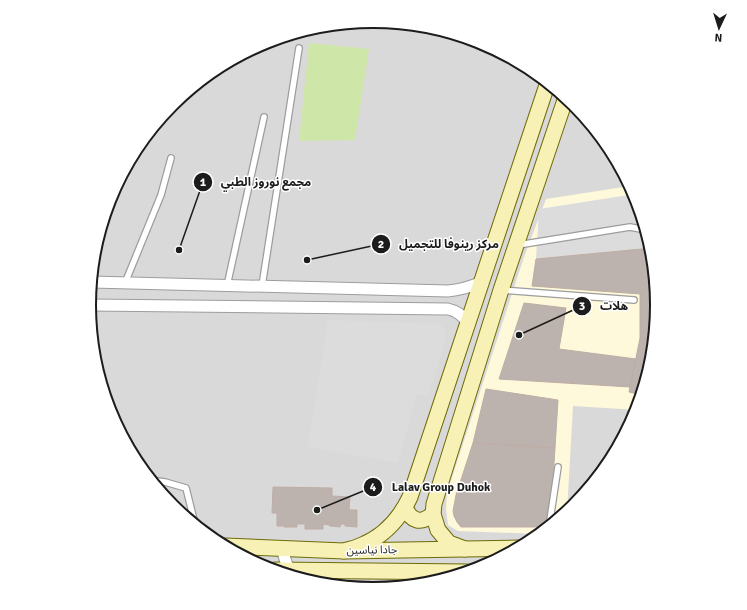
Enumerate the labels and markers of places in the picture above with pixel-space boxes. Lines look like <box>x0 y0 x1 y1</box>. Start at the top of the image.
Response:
callout: مجمع نوروز الطبي <box>193 170 320 194</box>
callout: مركز رينوفا للتجميل <box>371 232 507 256</box>
callout: هلات <box>572 294 636 318</box>
callout: Lalav Group Duhok <box>363 475 498 499</box>

